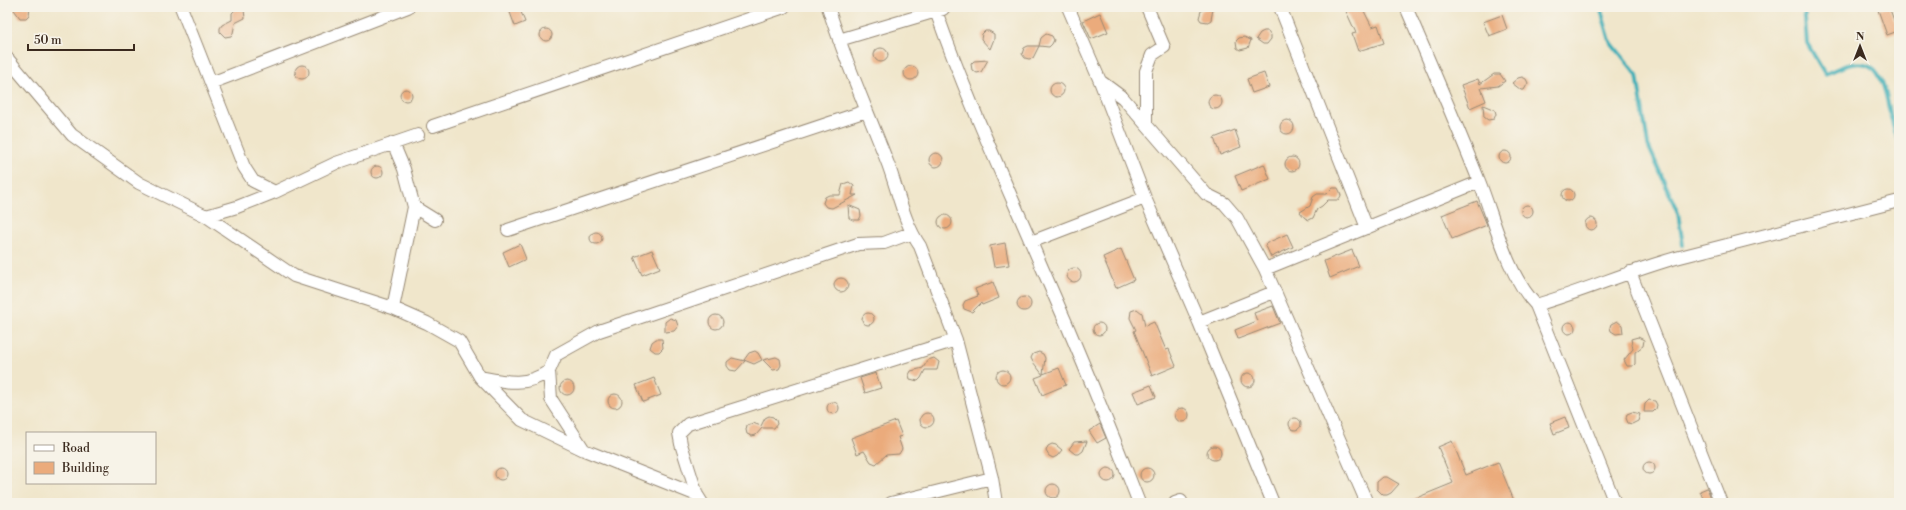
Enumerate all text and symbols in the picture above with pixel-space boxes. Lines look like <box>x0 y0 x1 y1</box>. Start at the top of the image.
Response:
scale bar <box>28 26 134 52</box>
north arrow <box>1840 26 1880 66</box>
text: N <box>1856 30 1865 44</box>
text: 50 m <box>34 33 62 48</box>
legend <box>26 432 156 484</box>
text: Road <box>62 441 90 456</box>
text: Building <box>61 461 110 476</box>

